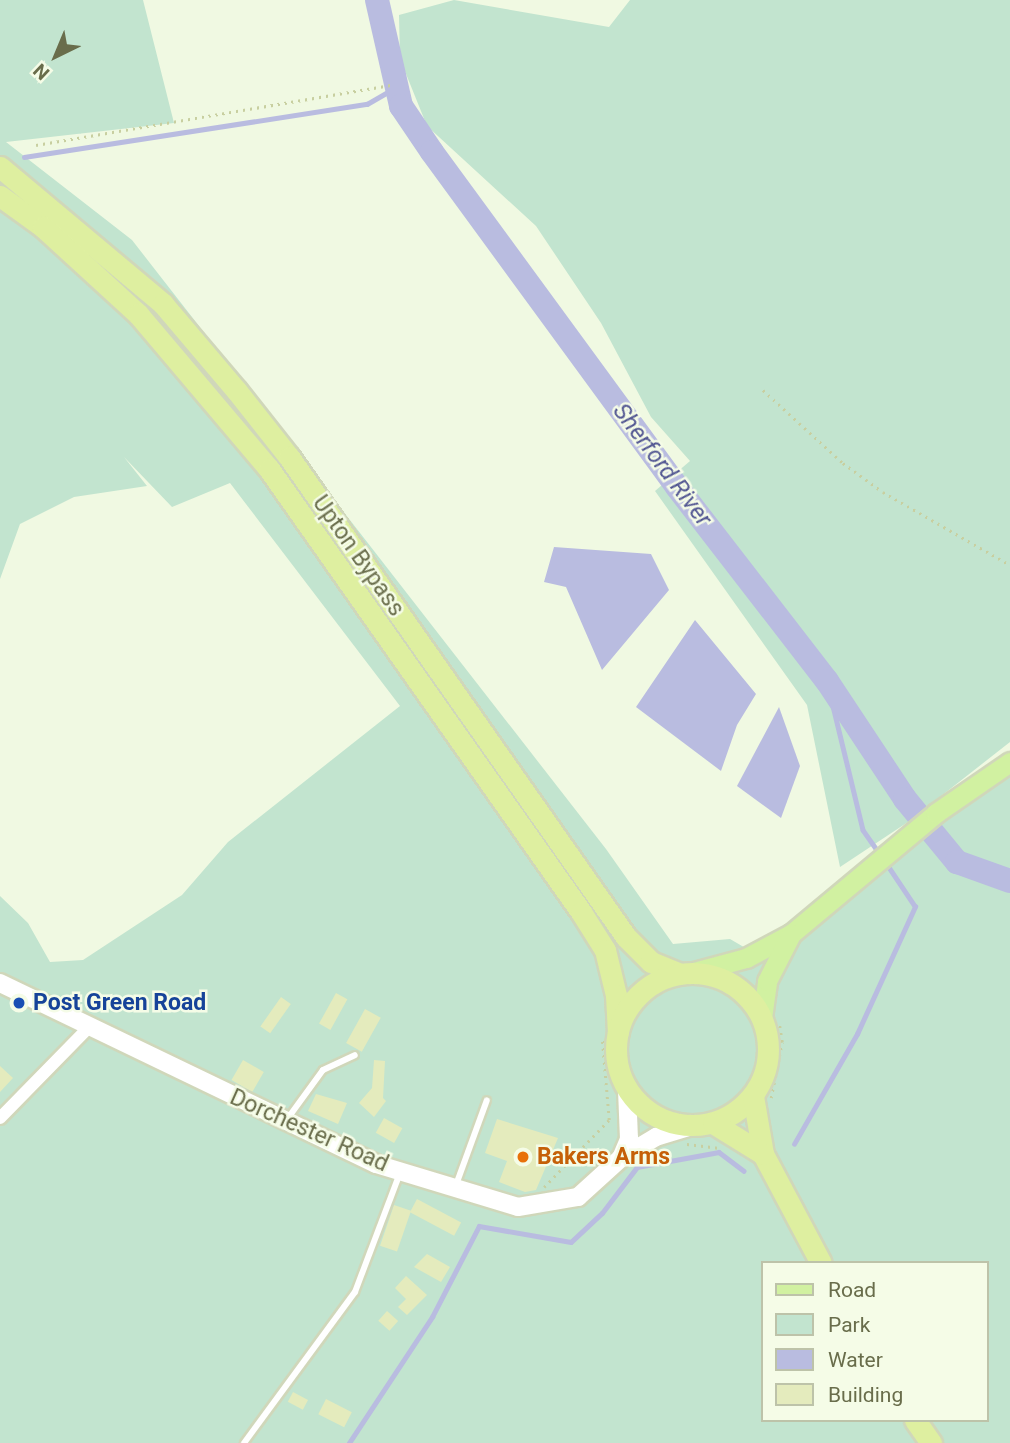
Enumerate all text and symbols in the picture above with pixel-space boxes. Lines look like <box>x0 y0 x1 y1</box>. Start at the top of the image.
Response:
north arrow <box>21 21 91 91</box>
text: N <box>29 59 54 85</box>
water label: Sherford River <box>606 398 718 532</box>
street label: Upton Bypass <box>306 490 410 622</box>
place label: Post Green Road <box>33 989 206 1017</box>
marker: Post Green Road <box>11 995 27 1011</box>
street label: Dorchester Road <box>225 1084 393 1178</box>
place label: Bakers Arms <box>537 1143 670 1171</box>
marker: Bakers Arms <box>515 1149 531 1165</box>
legend <box>762 1261 989 1422</box>
text: Road <box>828 1278 876 1302</box>
text: Park <box>828 1313 870 1337</box>
text: Water <box>828 1348 883 1372</box>
text: Building <box>828 1383 903 1407</box>

